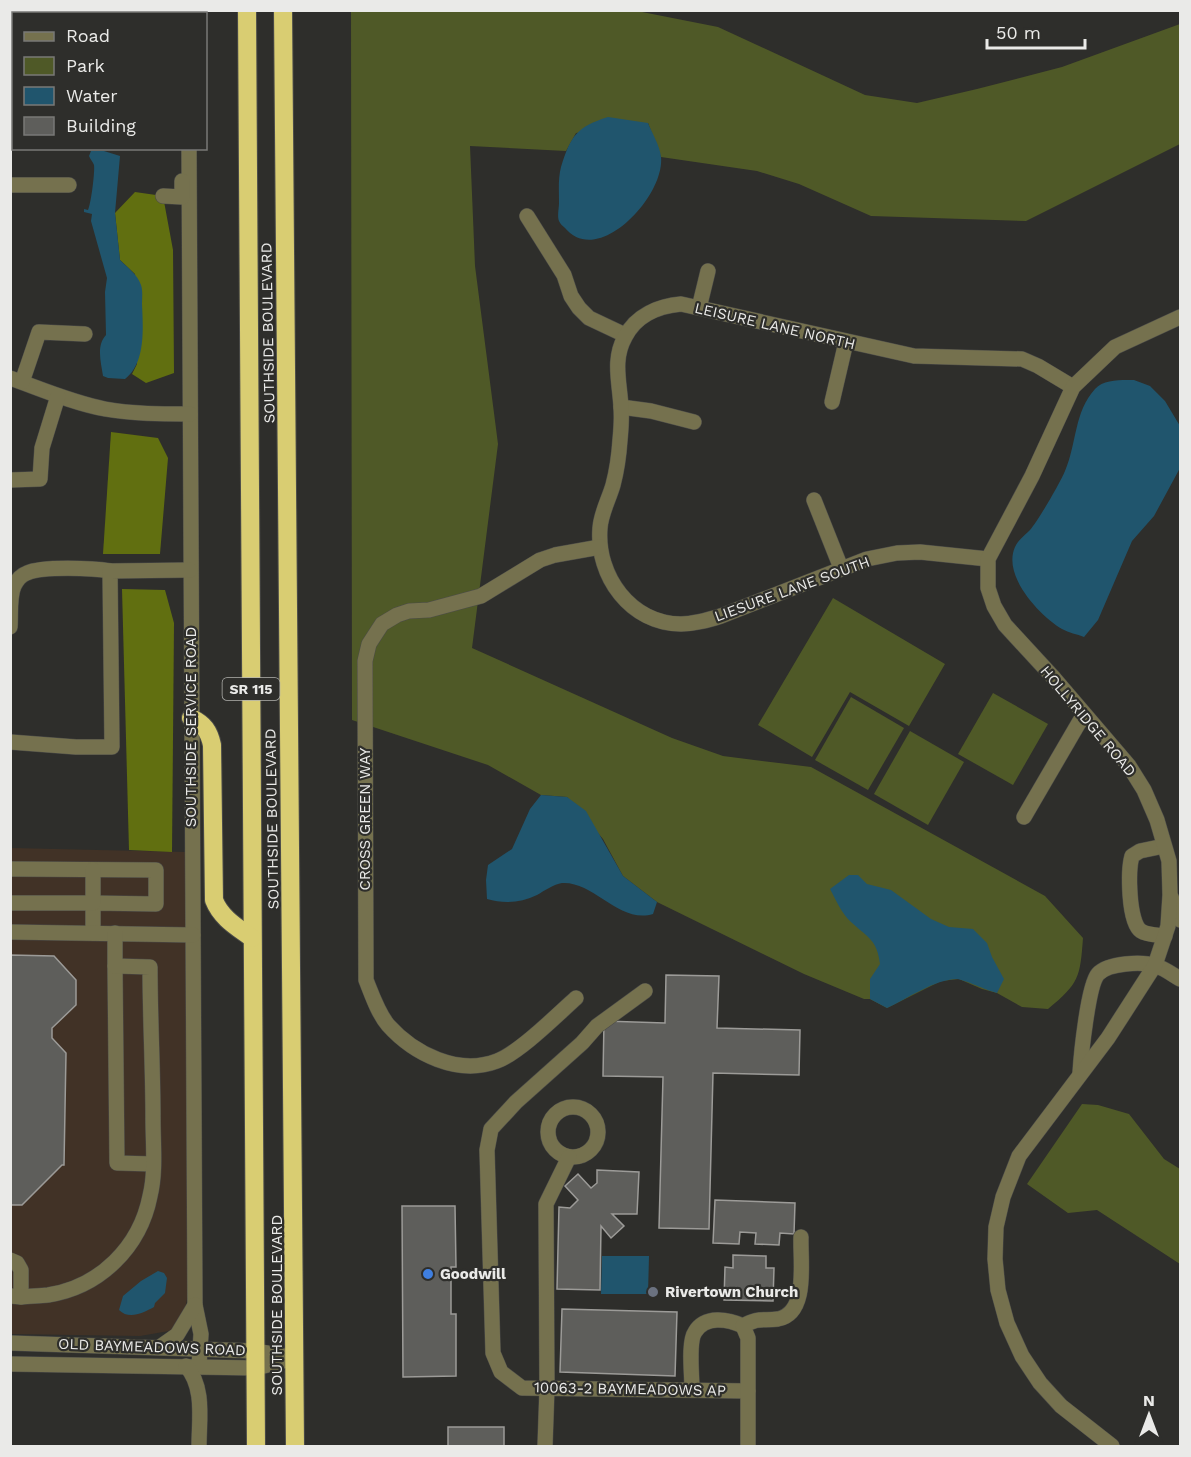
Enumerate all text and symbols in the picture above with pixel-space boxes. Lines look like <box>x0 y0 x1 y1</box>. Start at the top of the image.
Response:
legend <box>12 12 207 150</box>
scale bar <box>987 12 1084 50</box>
text: 50 m <box>996 22 1041 43</box>
text: Road <box>66 25 110 46</box>
text: Park <box>66 55 105 76</box>
text: Water <box>66 85 118 106</box>
text: Building <box>66 115 136 136</box>
street label: SOUTHSIDE BOULEVARD <box>257 242 279 424</box>
street label: LEISURE LANE NORTH <box>693 299 857 353</box>
street label: LIESURE LANE SOUTH <box>712 553 872 625</box>
street label: SOUTHSIDE SERVICE ROAD <box>182 627 200 827</box>
street label: HOLLYRIDGE ROAD <box>1036 662 1140 780</box>
road number: SR 115 <box>222 678 280 700</box>
street label: SOUTHSIDE BOULEVARD <box>261 728 283 910</box>
street label: CROSS GREEN WAY <box>356 747 374 890</box>
street label: SOUTHSIDE BOULEVARD <box>268 1215 286 1395</box>
place label: Goodwill <box>440 1265 506 1283</box>
marker: Goodwill <box>421 1267 435 1281</box>
place label: Rivertown Church <box>665 1283 798 1301</box>
marker: Rivertown Church <box>646 1285 660 1299</box>
street label: OLD BAYMEADOWS ROAD <box>58 1335 246 1359</box>
street label: 10063-2 BAYMEADOWS AP <box>534 1378 726 1400</box>
north arrow <box>1119 1385 1179 1445</box>
text: N <box>1143 1391 1155 1410</box>

